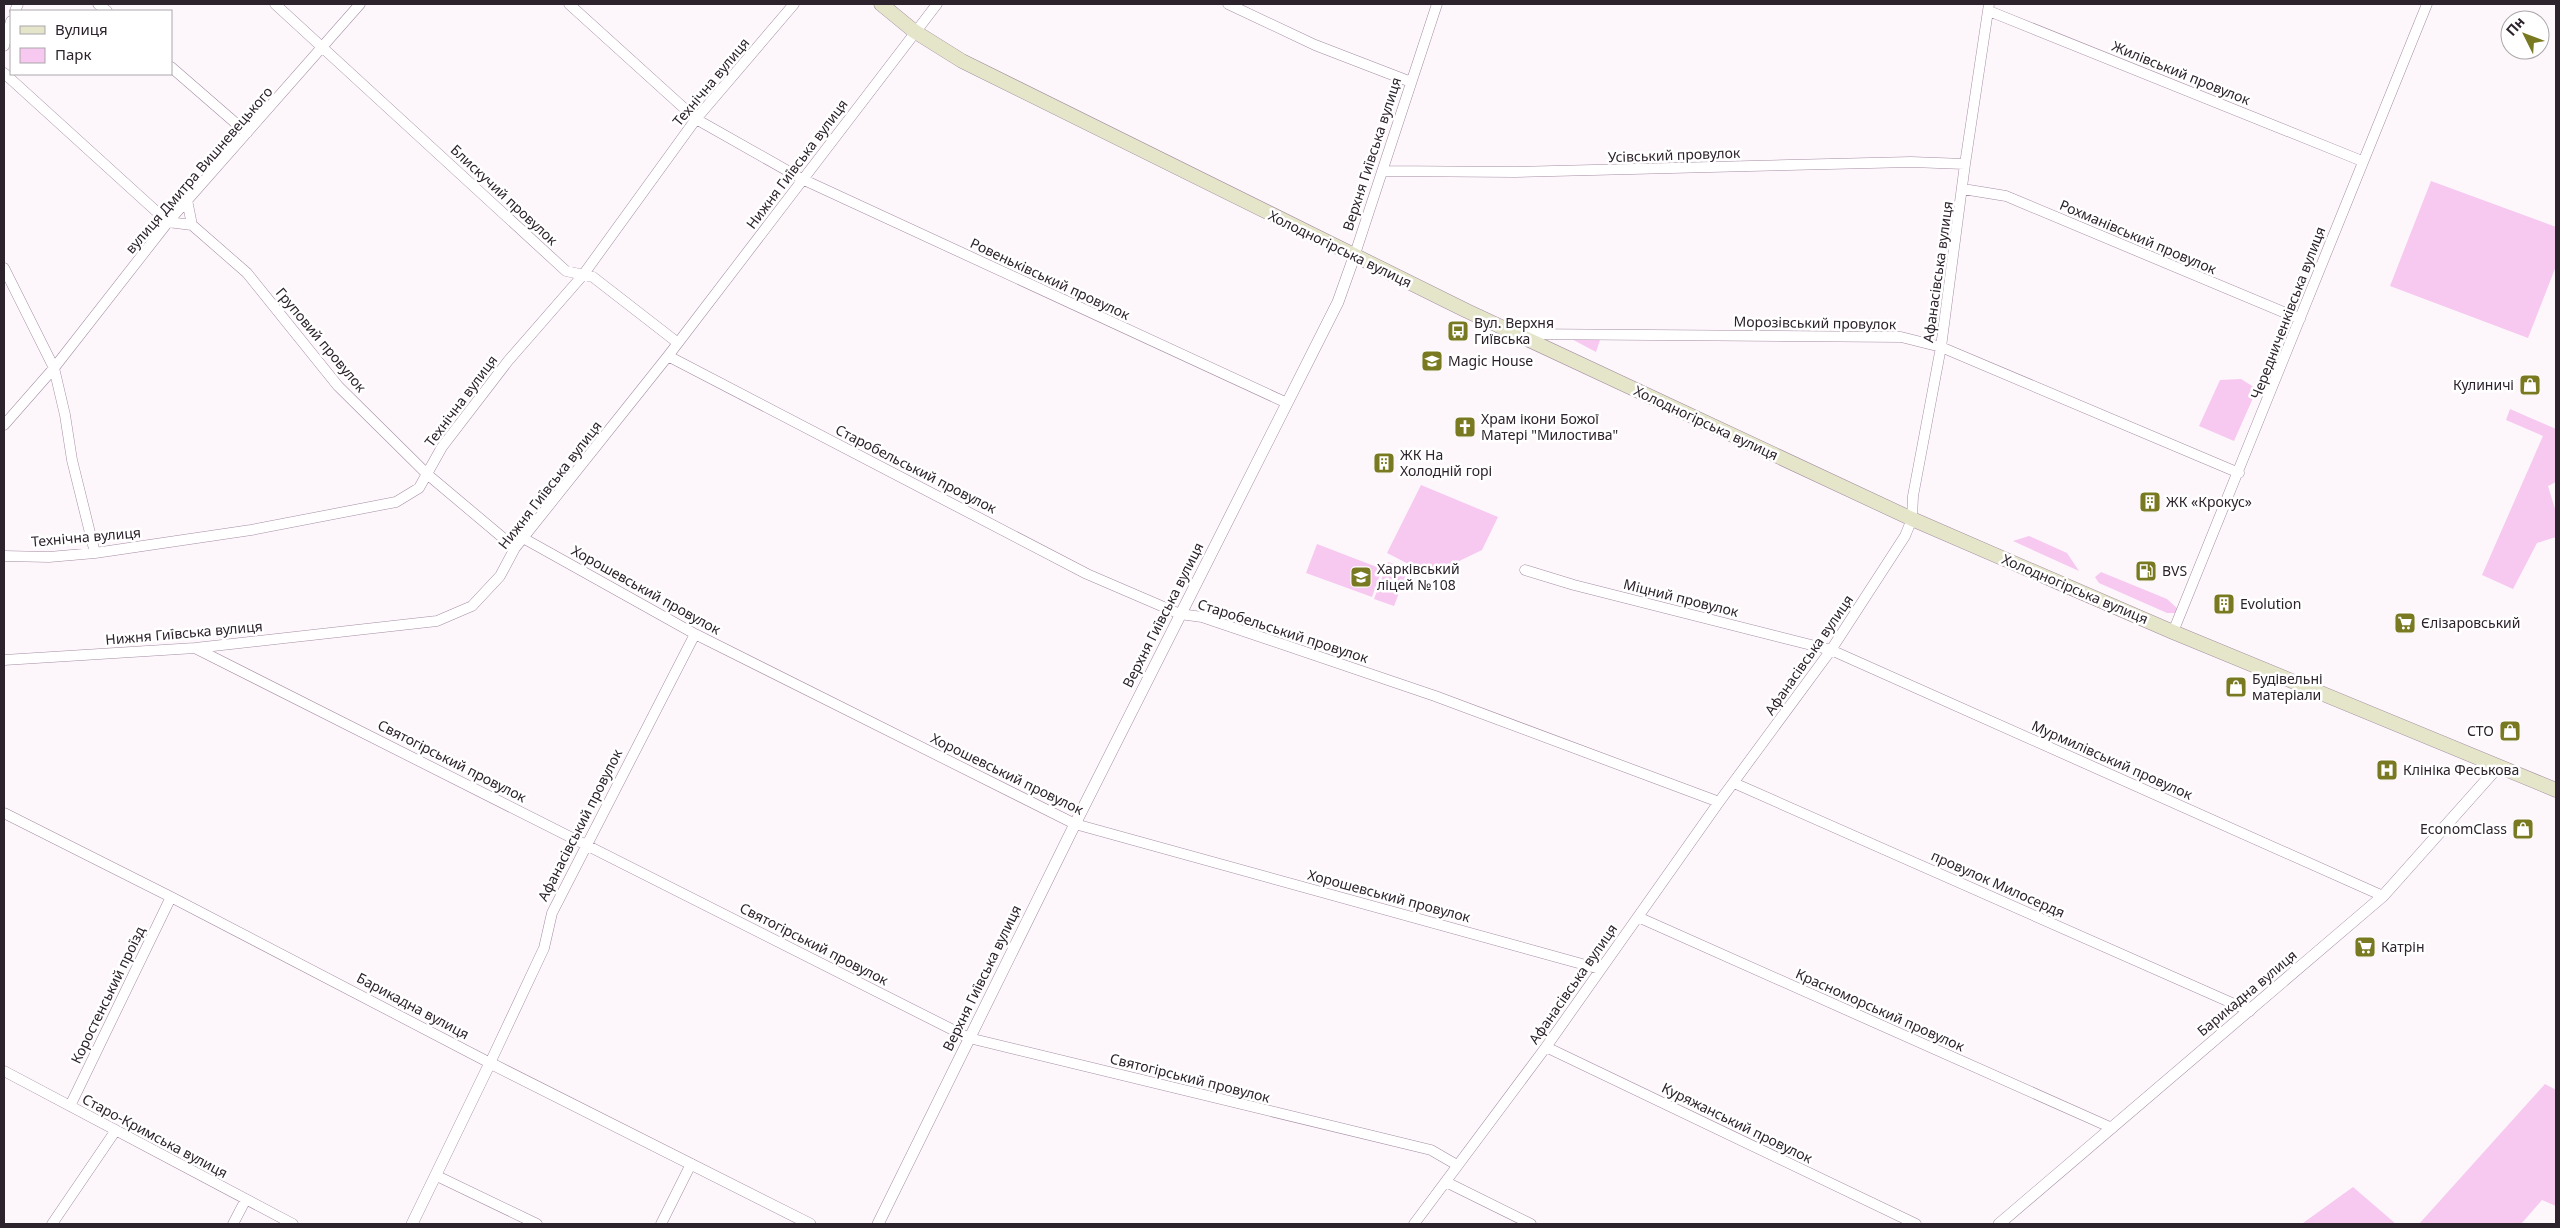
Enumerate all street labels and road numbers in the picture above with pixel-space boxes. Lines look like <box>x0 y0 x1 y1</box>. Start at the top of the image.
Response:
street label: Технічна вулиця <box>668 33 753 130</box>
street label: Жилівський провулок <box>2109 36 2254 109</box>
street label: Верхня Гиївська вулиця <box>1338 75 1405 233</box>
street label: вулиця Дмитра Вишневецького <box>121 82 277 257</box>
street label: Нижня Гиївська вулиця <box>742 95 852 232</box>
street label: Блискучий провулок <box>447 140 562 250</box>
street label: Усівський провулок <box>1607 143 1741 166</box>
street label: Рохманівський провулок <box>2057 195 2220 278</box>
street label: Афанасівська вулиця <box>1918 200 1957 344</box>
street label: Холодногірська вулиця <box>1265 206 1415 292</box>
street label: Чередниченківська вулиця <box>2246 224 2329 402</box>
street label: Ровеньківський провулок <box>967 233 1134 324</box>
street label: Груповий провулок <box>272 283 371 396</box>
street label: Морозівський провулок <box>1734 312 1897 333</box>
street label: Технічна вулиця <box>420 351 501 450</box>
street label: Холодногірська вулиця <box>1631 381 1781 464</box>
street label: Нижня Гиївська вулиця <box>494 417 606 553</box>
street label: Старобельський провулок <box>832 420 1001 518</box>
street label: Технічна вулиця <box>30 522 142 551</box>
street label: Верхня Гиївська вулиця <box>1118 539 1207 690</box>
street label: Хорошевський провулок <box>568 541 725 639</box>
street label: Холодногірська вулиця <box>1999 549 2151 628</box>
street label: Міцний провулок <box>1622 574 1741 621</box>
street label: Афанасівська вулиця <box>1760 591 1857 719</box>
street label: Старобельський провулок <box>1195 594 1371 667</box>
street label: Нижня Гиївська вулиця <box>105 616 263 649</box>
street label: Святогірський провулок <box>375 715 530 807</box>
street label: Мурмилівський провулок <box>2029 715 2196 804</box>
street label: Хорошевський провулок <box>928 728 1087 819</box>
street label: Афанасівський провулок <box>533 745 626 904</box>
street label: провулок Милосердя <box>1928 845 2068 922</box>
street label: Хорошевський провулок <box>1306 865 1473 927</box>
street label: Святогірський провулок <box>737 898 892 990</box>
street label: Верхня Гиївська вулиця <box>938 902 1025 1054</box>
street label: Афанасівська вулиця <box>1524 920 1621 1048</box>
street label: Коростенський проїзд <box>66 923 149 1067</box>
street label: Барикадна вулиця <box>2193 945 2301 1040</box>
street label: Красноморський провулок <box>1793 964 1968 1056</box>
street label: Барикадна вулиця <box>354 968 473 1043</box>
street label: Святогірський провулок <box>1108 1048 1273 1107</box>
street label: Куряжанський провулок <box>1659 1078 1816 1168</box>
street label: Старо-Кримська вулиця <box>79 1089 231 1182</box>

